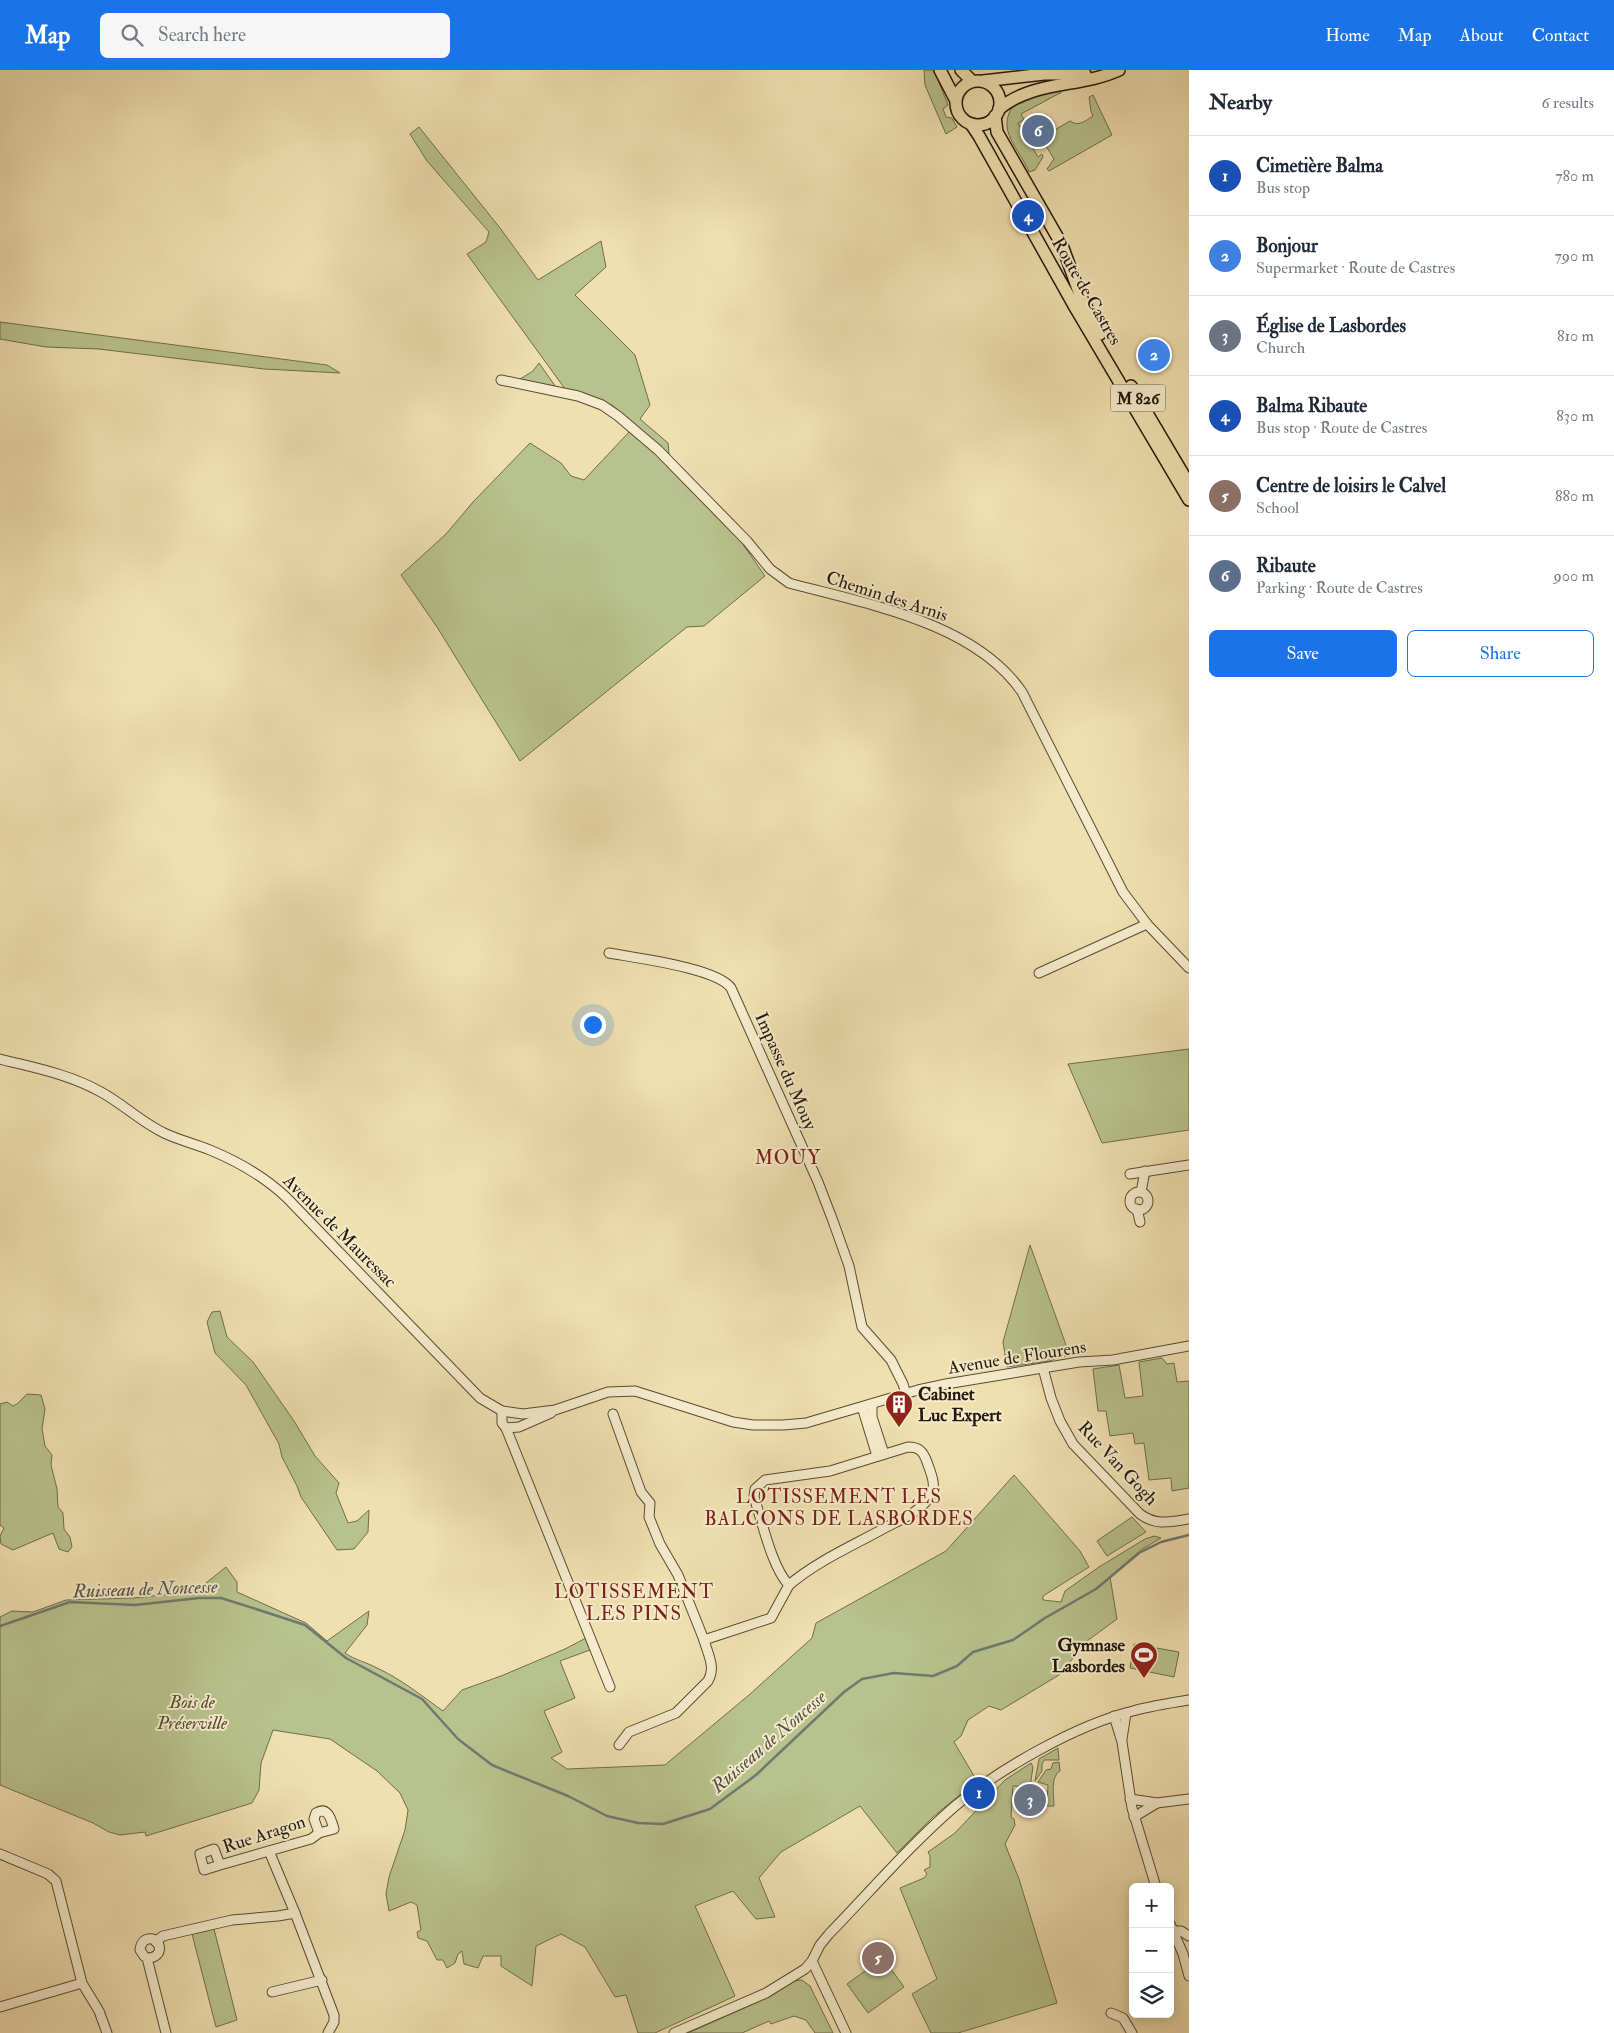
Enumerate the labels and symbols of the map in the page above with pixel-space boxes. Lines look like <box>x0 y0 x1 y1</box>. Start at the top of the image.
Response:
pin: 6 <box>1022 112 1054 150</box>
pin: 4 <box>1012 197 1044 235</box>
street label: Route de Castres <box>1046 233 1127 349</box>
pin: 2 <box>1138 336 1170 374</box>
road number: M 826 <box>1110 384 1166 412</box>
street label: Chemin des Arnis <box>823 566 951 627</box>
street label: Impasse du Mouy <box>749 1009 822 1135</box>
your location <box>580 1012 606 1038</box>
district label: MOUY <box>755 1146 821 1170</box>
street label: Avenue de Mauressac <box>277 1169 401 1293</box>
street label: Avenue de Flourens <box>945 1335 1088 1380</box>
place label: Cabinet Luc Expert <box>918 1383 1002 1427</box>
building icon: Cabinet Luc Expert <box>884 1389 914 1428</box>
street label: Rue Van Gogh <box>1073 1416 1163 1511</box>
district label: LOTISSEMENT LES BALCONS DE LASBORDES <box>704 1485 974 1531</box>
water label: Ruisseau de Noncesse <box>71 1574 218 1604</box>
district label: LOTISSEMENT LES PINS <box>554 1580 714 1626</box>
place label: Gymnase Lasbordes <box>1052 1634 1125 1678</box>
sports icon: Gymnase Lasbordes <box>1129 1640 1159 1679</box>
water label: Ruisseau de Noncesse <box>705 1685 832 1799</box>
park label: Bois de Préserville <box>156 1691 228 1735</box>
pin: 1 <box>963 1774 995 1812</box>
pin: 3 <box>1014 1781 1046 1819</box>
street label: Rue Aragon <box>220 1810 308 1859</box>
pin: 5 <box>862 1939 894 1977</box>

